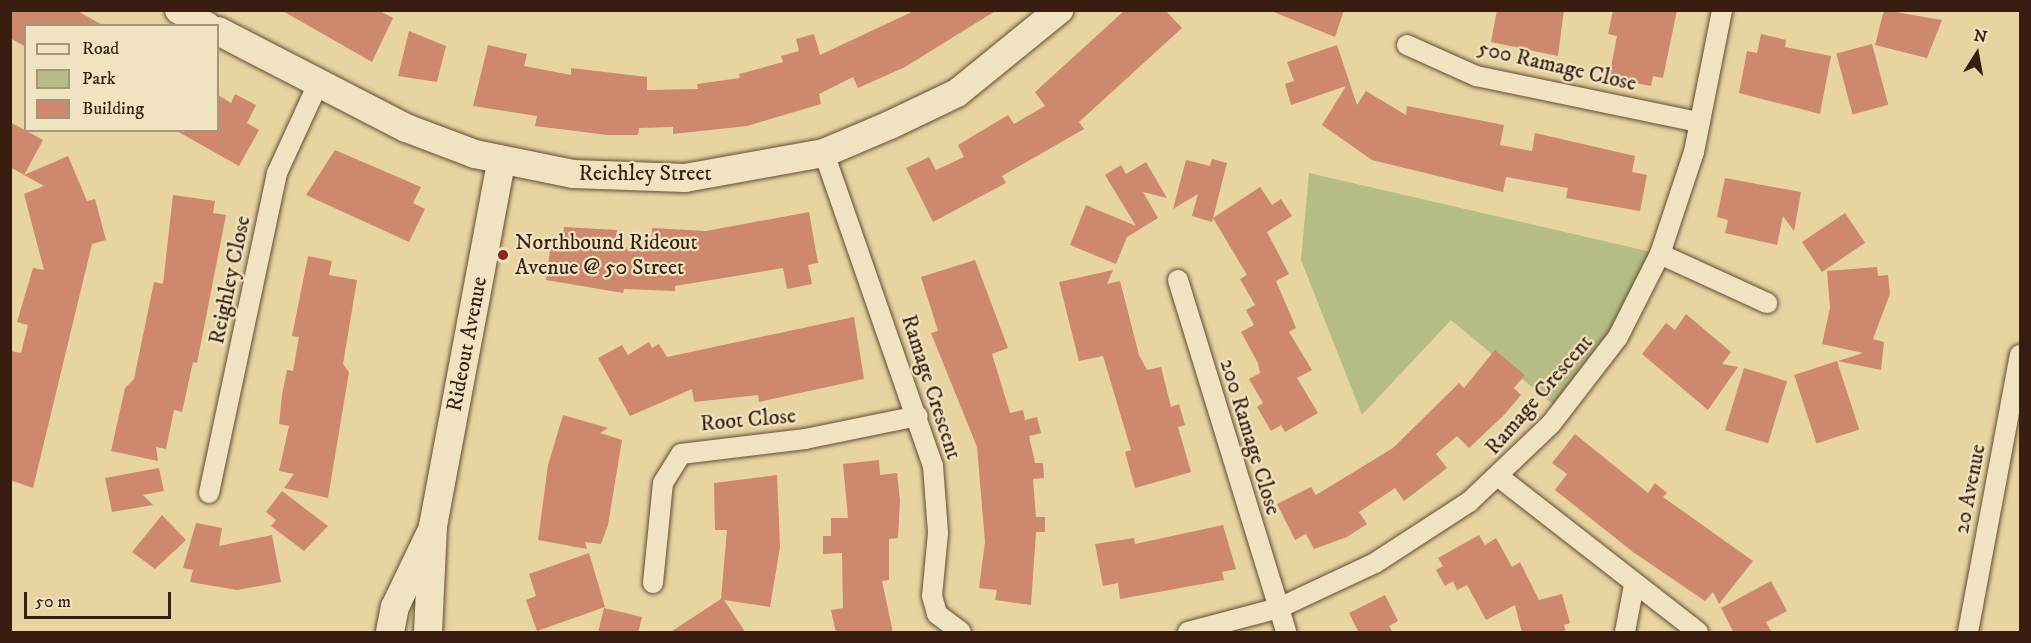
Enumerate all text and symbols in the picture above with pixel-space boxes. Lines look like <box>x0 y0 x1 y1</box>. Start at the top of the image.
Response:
legend <box>24 24 219 132</box>
north arrow <box>1947 24 2007 84</box>
text: N <box>1972 25 1989 47</box>
street label: 500 Ramage Close <box>1475 35 1639 97</box>
text: Road <box>82 38 119 60</box>
text: Park <box>82 68 116 90</box>
text: Building <box>82 98 144 120</box>
street label: Reichley Street <box>578 161 712 187</box>
street label: Reighley Close <box>204 213 256 347</box>
place label: Northbound Rideout Avenue @ 50 Street <box>515 229 698 280</box>
marker: Northbound Rideout Avenue @ 50 Street <box>496 248 510 262</box>
street label: Rideout Avenue <box>441 274 493 414</box>
street label: Ramage Crescent <box>895 311 967 463</box>
street label: Ramage Crescent <box>1480 330 1598 460</box>
street label: 200 Ramage Close <box>1214 356 1286 518</box>
street label: Root Close <box>699 403 797 437</box>
street label: 20 Avenue <box>1948 442 1992 536</box>
scale bar <box>27 580 174 618</box>
text: 50 m <box>35 591 71 613</box>

